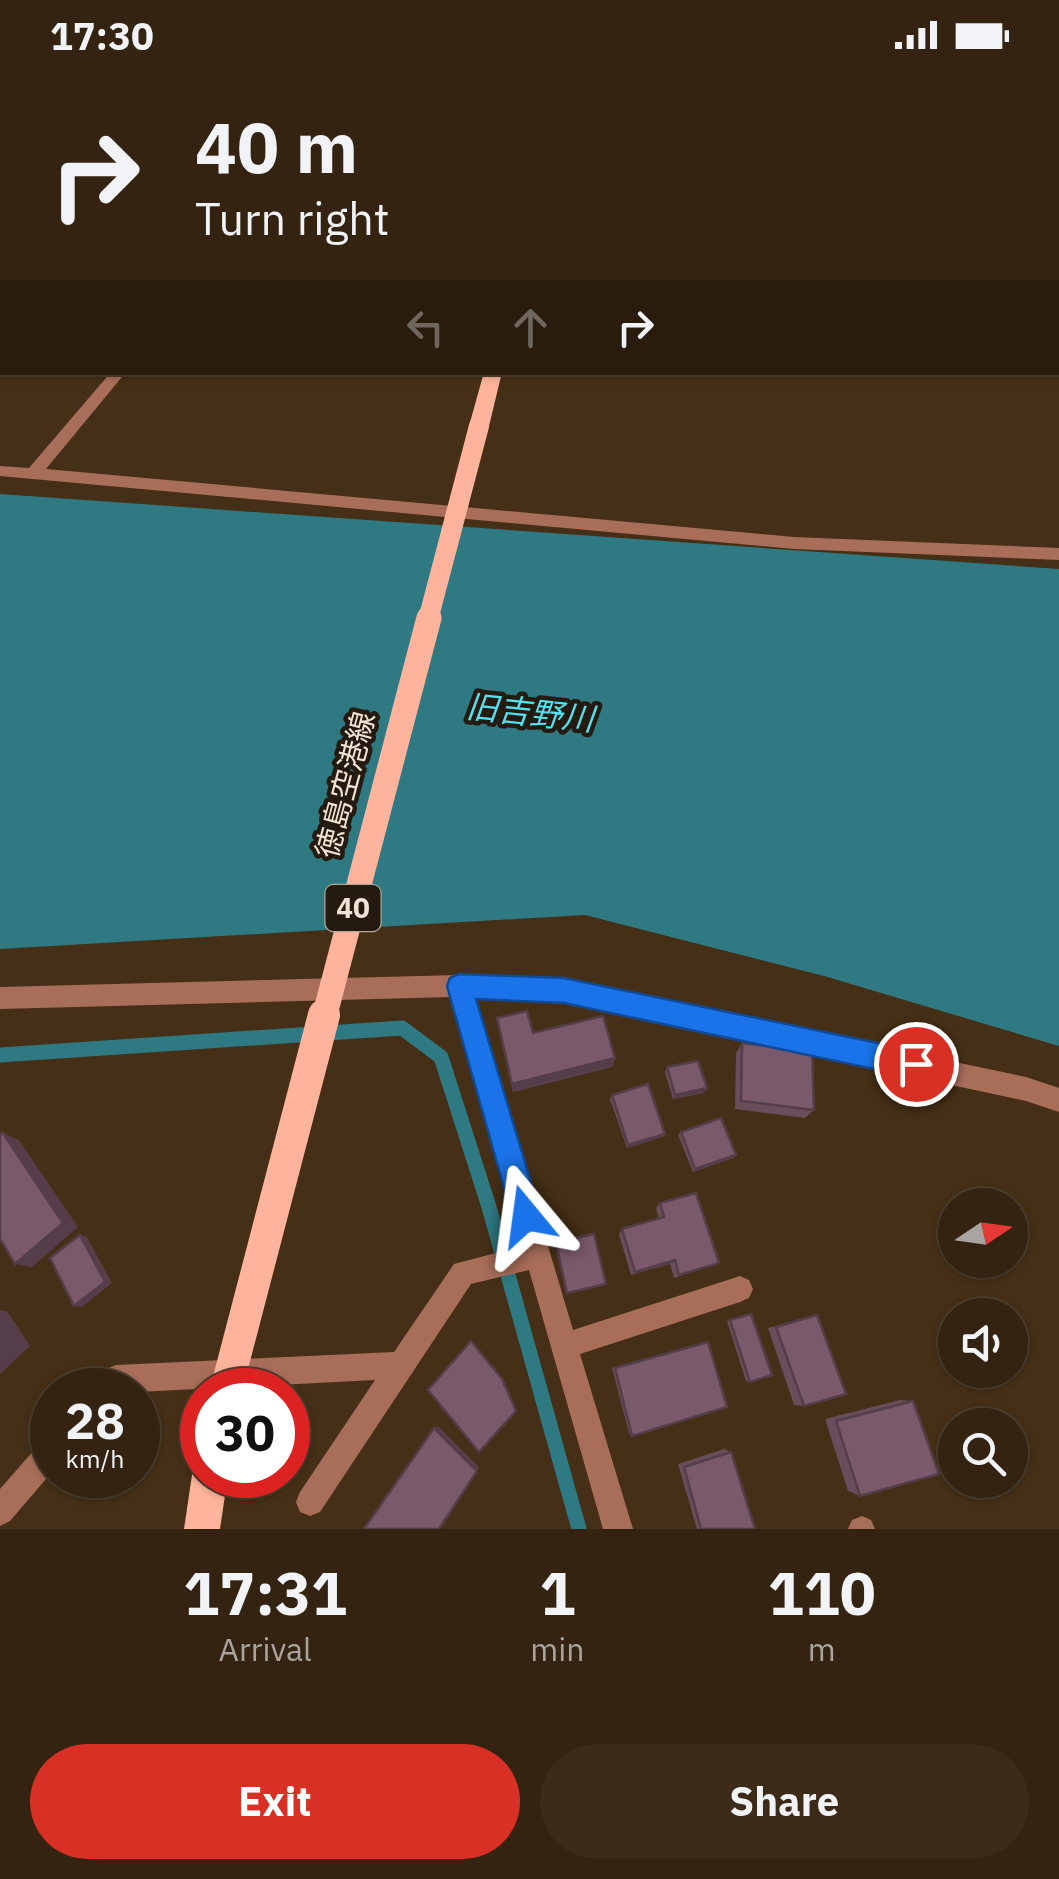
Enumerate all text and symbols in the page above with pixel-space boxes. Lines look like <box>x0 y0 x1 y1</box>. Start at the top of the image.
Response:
text: 17:30 <box>50 11 154 60</box>
text: 40 m <box>195 101 358 192</box>
icon: right <box>30 110 160 240</box>
text: Turn right <box>195 189 390 247</box>
icon: left <box>398 300 453 355</box>
icon: ahead <box>503 300 558 355</box>
icon: right <box>608 300 663 355</box>
water label: 旧吉野川 <box>464 684 599 740</box>
street label: 徳島空港線 <box>306 707 383 862</box>
road number: 40 <box>326 885 380 931</box>
pin <box>874 1022 959 1107</box>
icon: arrive <box>889 1037 944 1092</box>
position arrow <box>474 1164 578 1268</box>
north arrow <box>938 1188 1028 1278</box>
map controls <box>938 1188 1028 1498</box>
button: sound <box>938 1298 1028 1388</box>
speed limit sign: 30 <box>180 1368 310 1498</box>
text: 28 <box>65 1388 125 1453</box>
button: search <box>938 1408 1028 1498</box>
text: km/h <box>66 1442 124 1475</box>
text: 17:31 <box>183 1553 347 1632</box>
text: 1 <box>539 1553 575 1632</box>
text: 110 <box>768 1553 876 1632</box>
text: Arrival <box>219 1628 312 1670</box>
text: min <box>530 1628 584 1670</box>
text: m <box>808 1628 836 1670</box>
button: Exit <box>30 1744 520 1859</box>
button: Share <box>540 1744 1029 1859</box>

